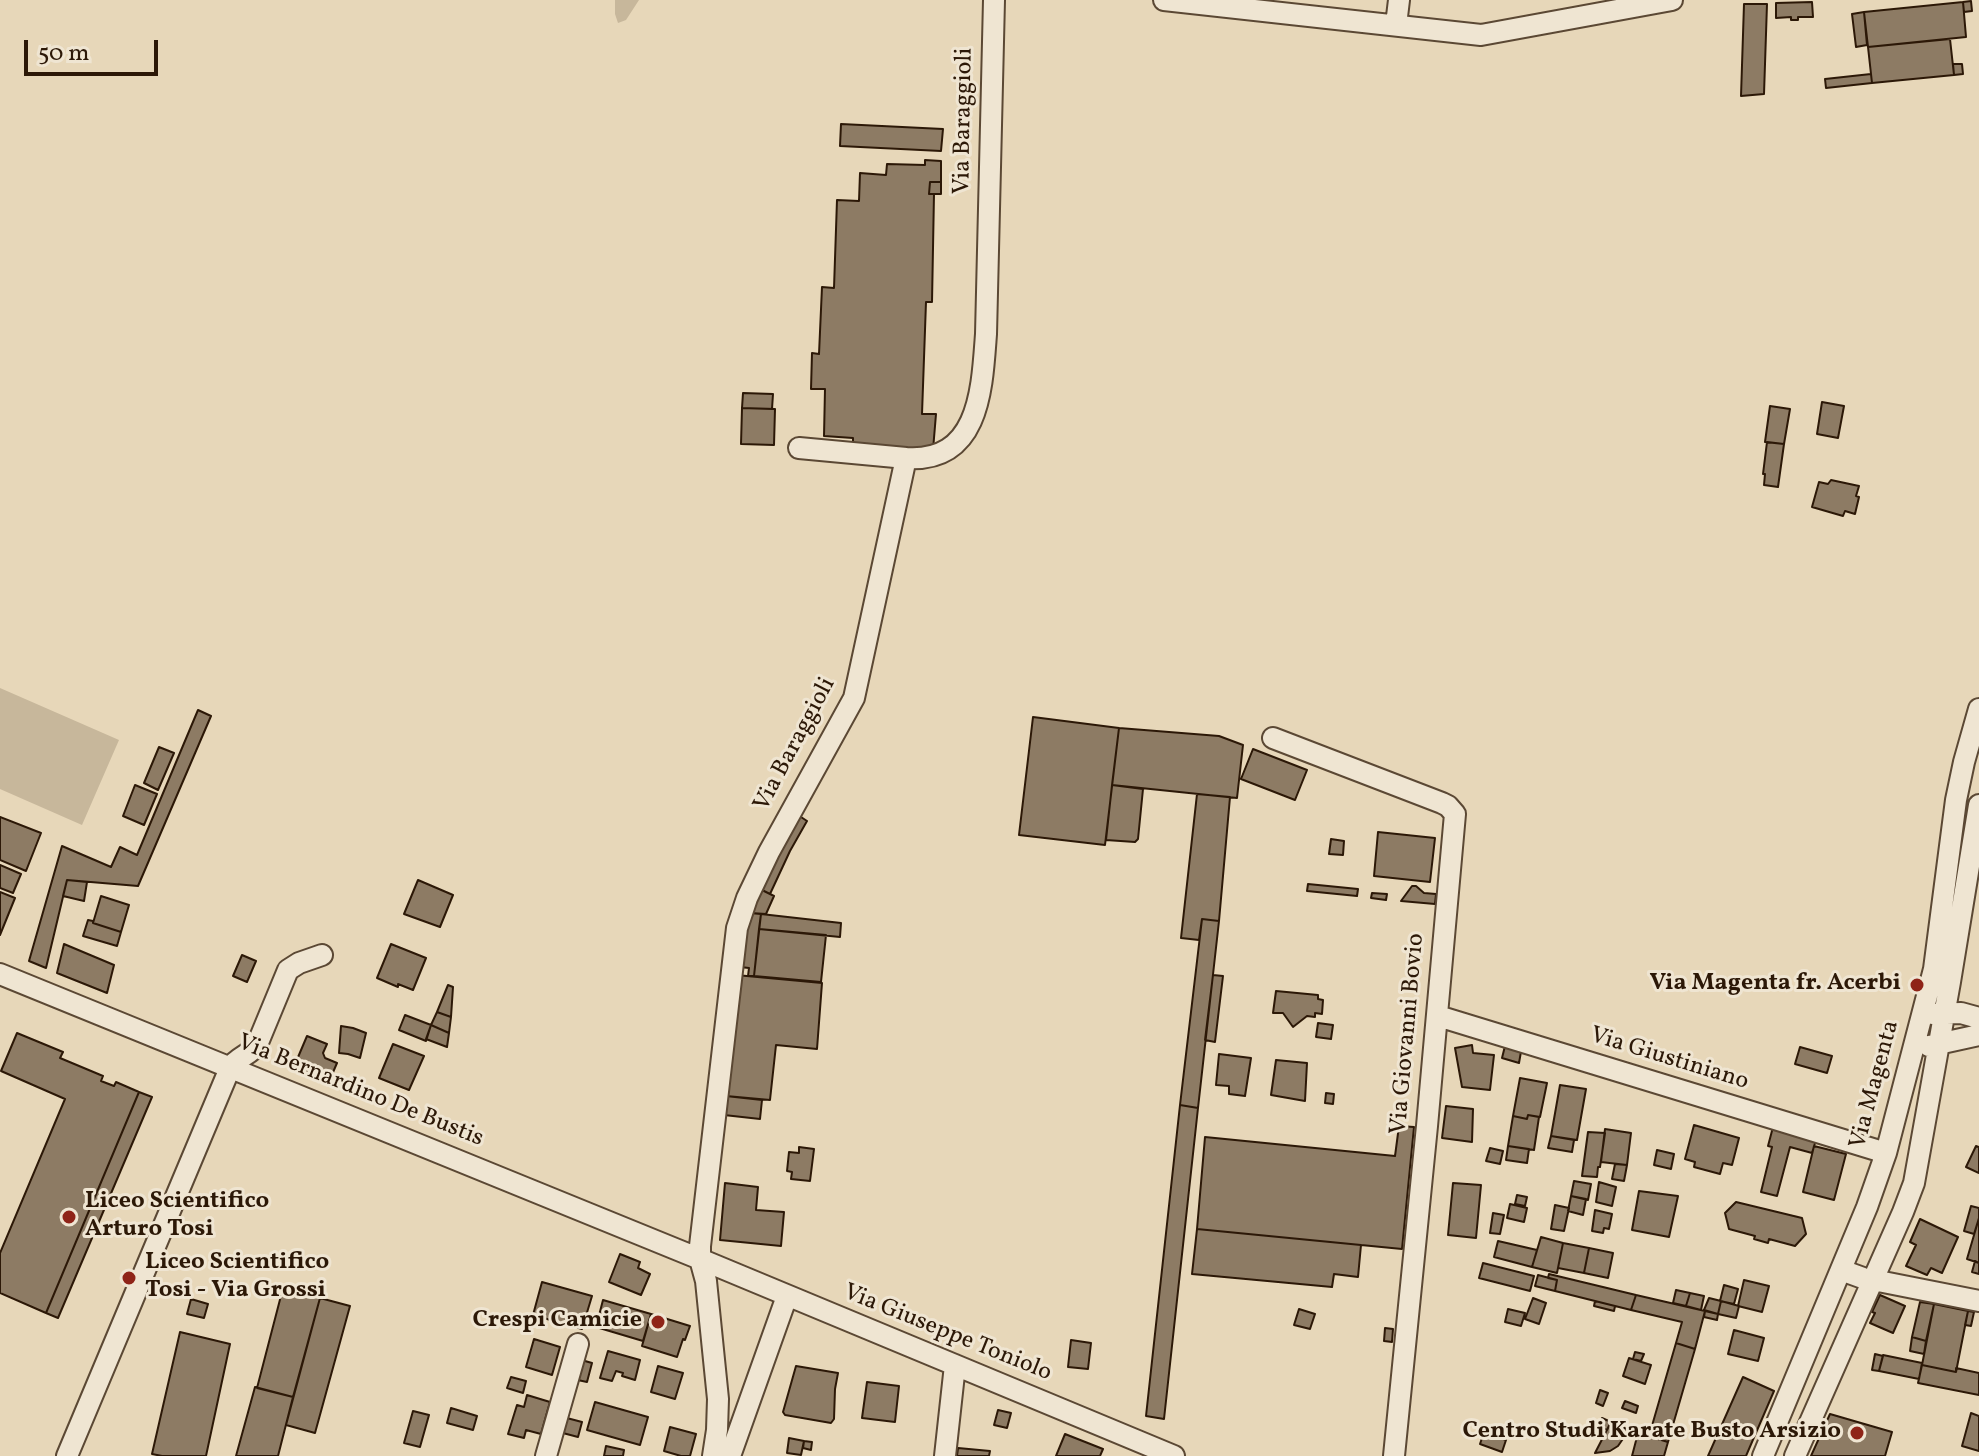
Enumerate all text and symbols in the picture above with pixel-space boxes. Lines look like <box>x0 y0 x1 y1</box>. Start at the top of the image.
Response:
scale bar <box>28 24 162 74</box>
text: 50 m <box>38 37 90 71</box>
street label: Via Baraggioli <box>949 47 981 195</box>
street label: Via Baraggioli <box>749 673 843 817</box>
street label: Via Giovanni Bovio <box>1386 932 1432 1136</box>
place label: Via Magenta fr. Acerbi <box>1649 971 1901 999</box>
marker: Via Magenta fr. Acerbi <box>1908 976 1926 994</box>
street label: Via Magenta <box>1845 1018 1907 1152</box>
street label: Via Giustiniano <box>1586 1022 1752 1098</box>
street label: Via Bernardino De Bustis <box>233 1029 487 1155</box>
place label: Liceo Scientifico Arturo Tosi <box>85 1189 269 1245</box>
marker: Liceo Scientifico Arturo Tosi <box>60 1208 78 1226</box>
place label: Liceo Scientifico Tosi - Via Grossi <box>145 1250 329 1306</box>
marker: Liceo Scientifico Tosi - Via Grossi <box>120 1269 138 1287</box>
street label: Via Giuseppe Toniolo <box>839 1279 1055 1389</box>
place label: Crespi Camicie <box>472 1308 642 1336</box>
marker: Crespi Camicie <box>649 1313 667 1331</box>
place label: Centro Studi Karate Busto Arsizio <box>1462 1419 1841 1447</box>
marker: Centro Studi Karate Busto Arsizio <box>1848 1424 1866 1442</box>

